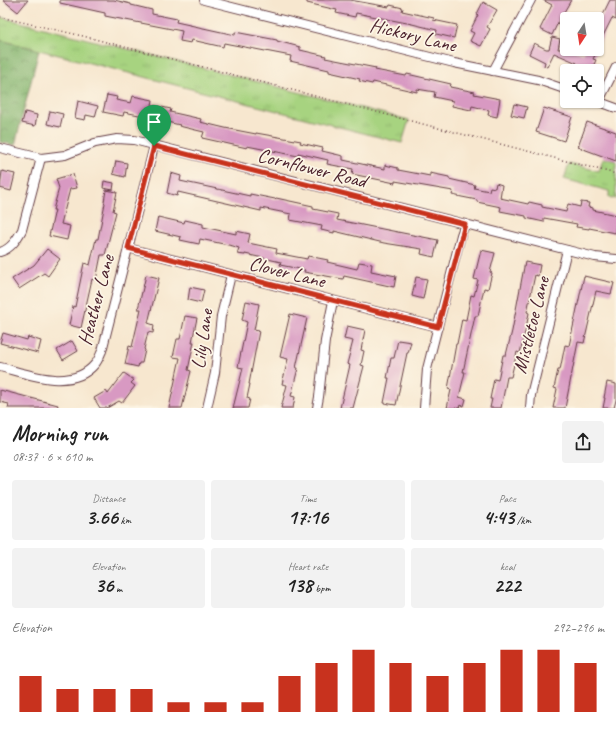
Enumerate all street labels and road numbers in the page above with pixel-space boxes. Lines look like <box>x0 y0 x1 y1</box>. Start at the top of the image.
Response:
street label: Hickory Lane <box>367 12 460 58</box>
street label: Cornflower Road <box>255 142 372 194</box>
street label: Heather Lane <box>72 251 120 348</box>
street label: Clover Lane <box>246 251 329 294</box>
street label: Mistletoe Lane <box>507 273 555 376</box>
street label: Lily Lane <box>185 306 219 370</box>

